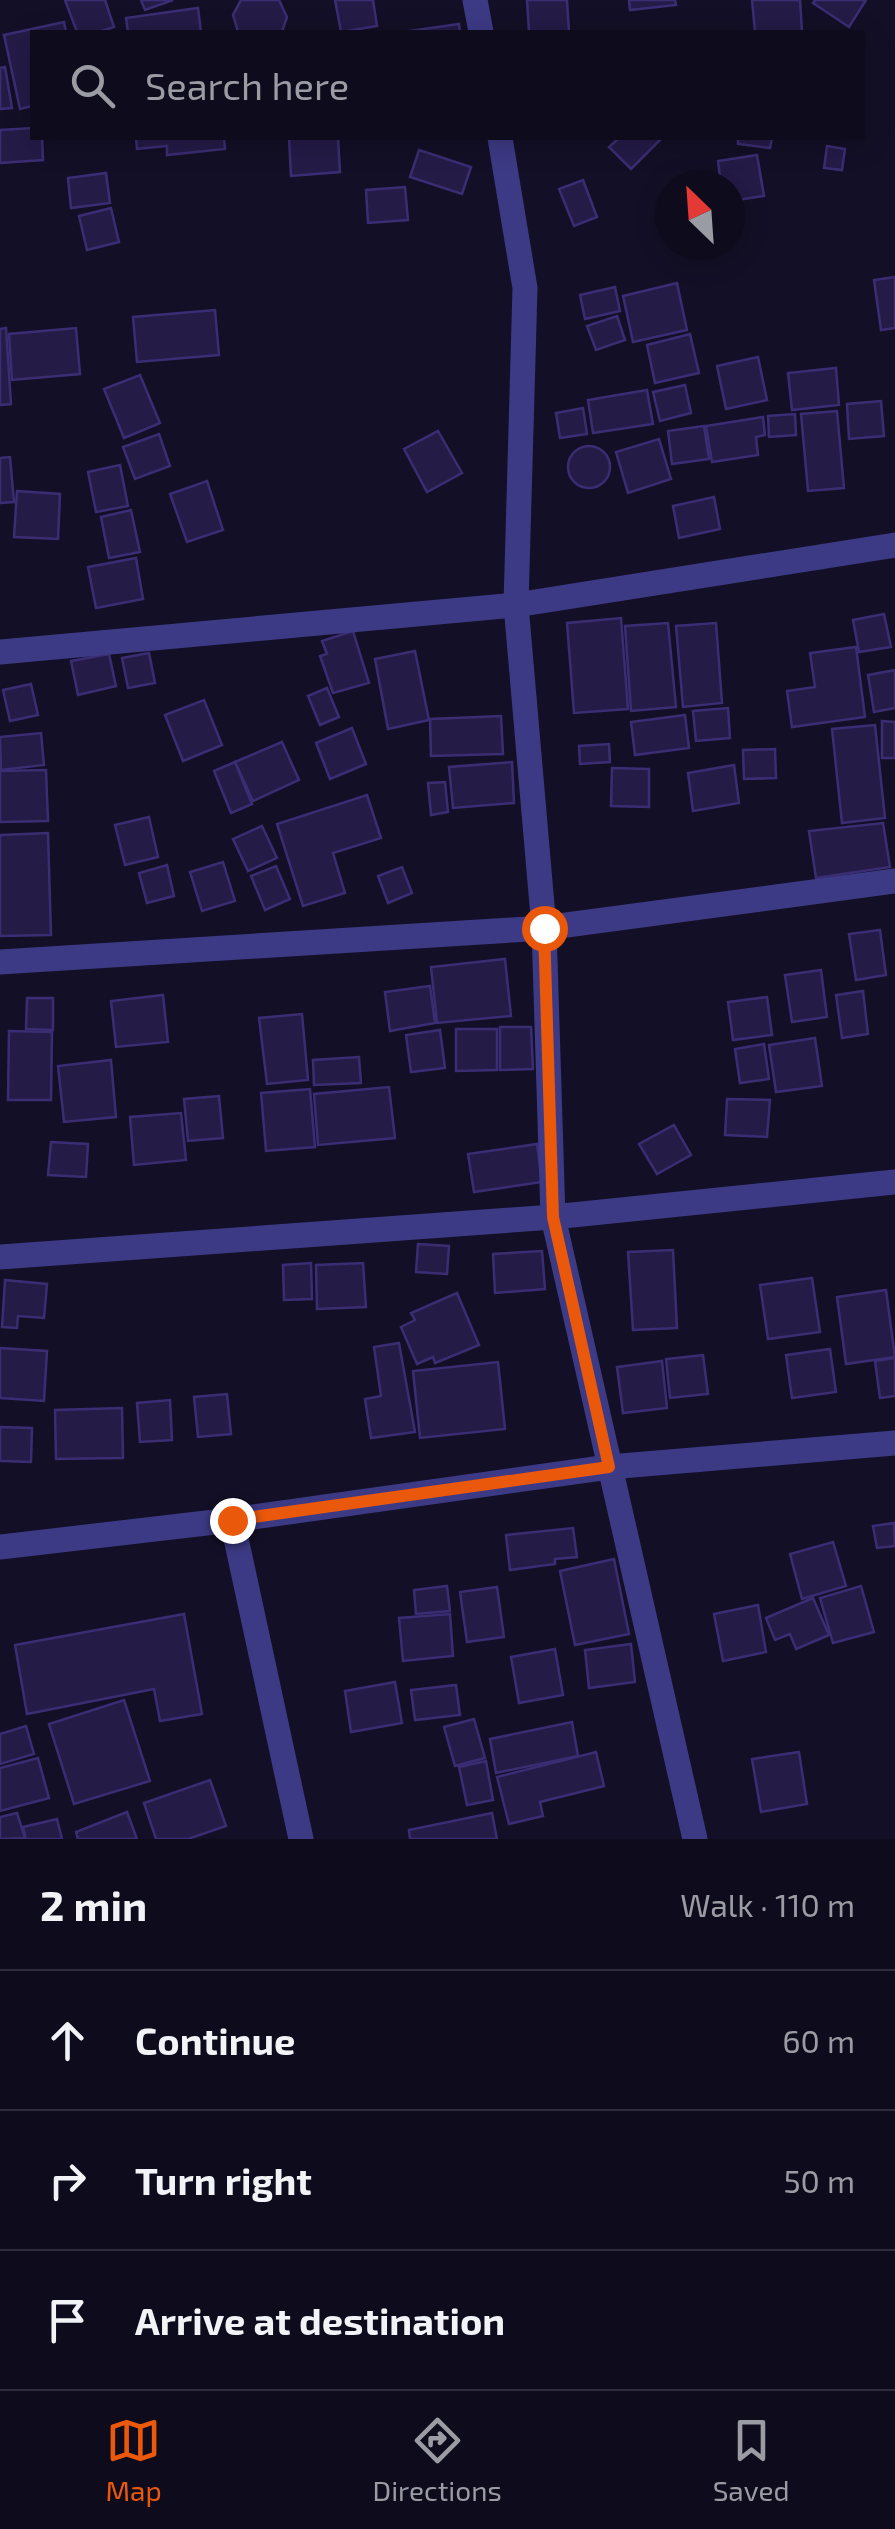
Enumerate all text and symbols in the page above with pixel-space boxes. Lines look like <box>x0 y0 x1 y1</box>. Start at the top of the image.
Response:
search box <box>30 30 865 140</box>
icon: search <box>65 58 120 113</box>
text: Search here <box>145 62 349 108</box>
north arrow <box>655 170 745 260</box>
route start <box>522 906 568 952</box>
route end <box>210 1498 256 1544</box>
text: 2 min <box>40 1879 147 1929</box>
text: Walk · 110 m <box>680 1885 855 1923</box>
icon: ahead <box>40 2013 95 2068</box>
text: Continue <box>135 2017 295 2063</box>
text: 60 m <box>782 2021 855 2059</box>
icon: right <box>40 2153 95 2208</box>
text: Turn right <box>135 2157 312 2203</box>
text: 50 m <box>783 2161 855 2199</box>
icon: arrive <box>40 2293 95 2348</box>
text: Arrive at destination <box>135 2297 505 2343</box>
tab: Map <box>105 2413 162 2507</box>
tab: Directions <box>373 2413 502 2507</box>
tab: Saved <box>713 2413 790 2507</box>

